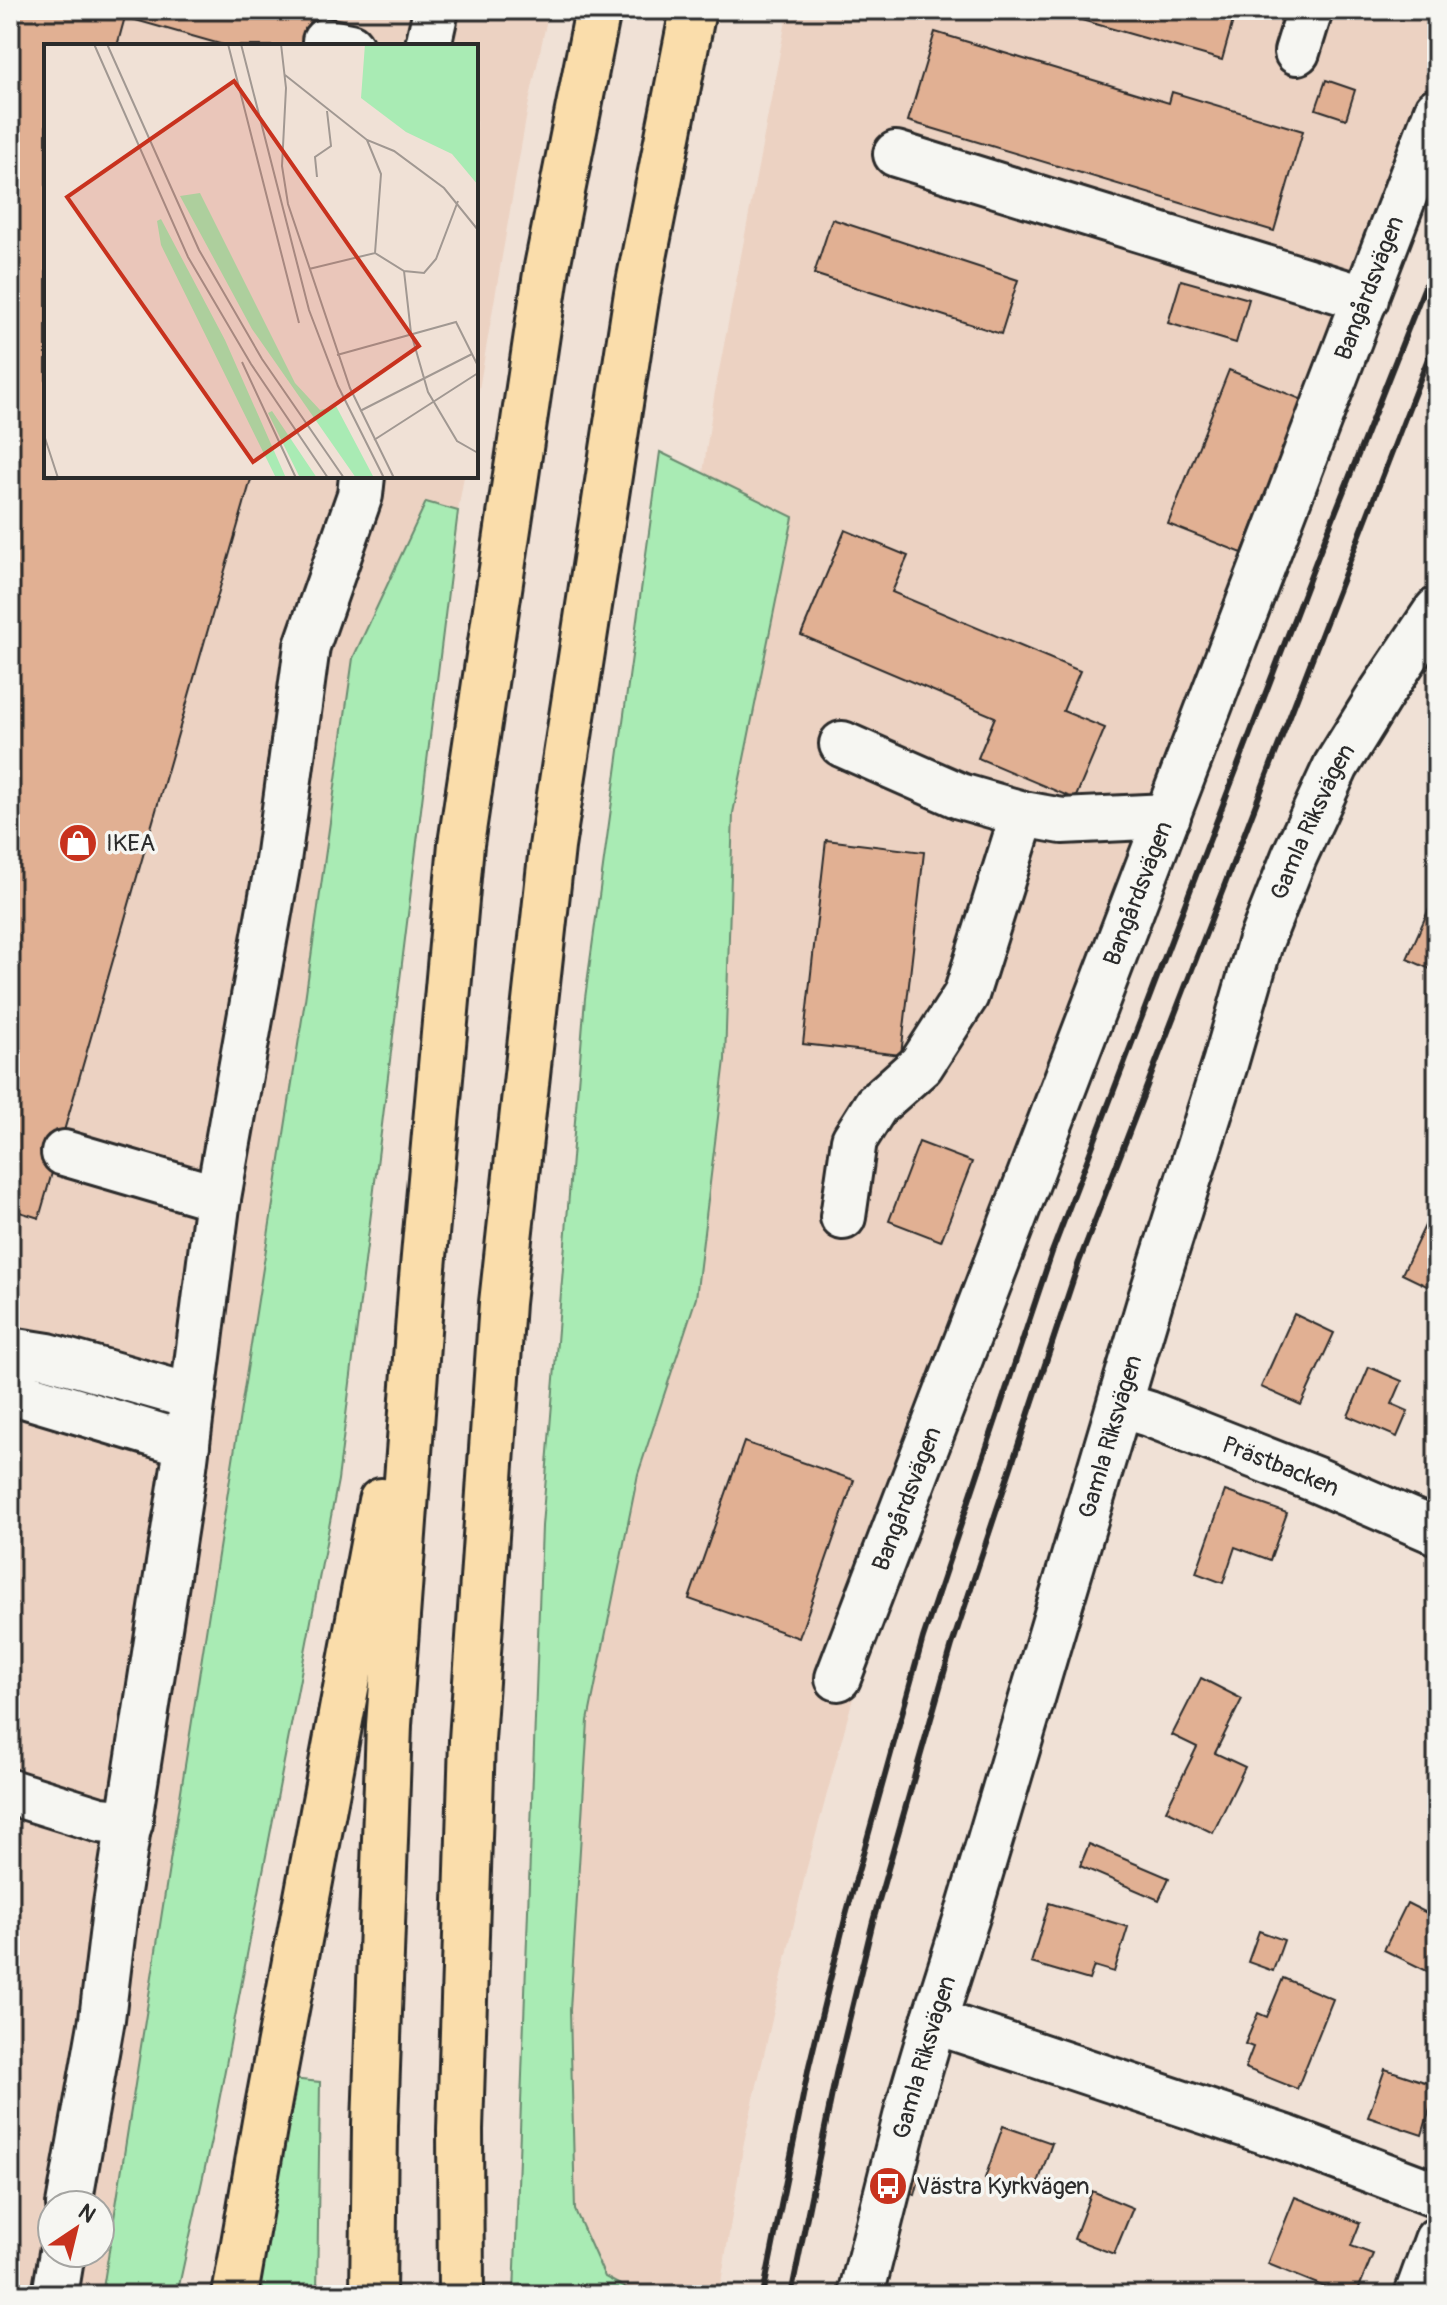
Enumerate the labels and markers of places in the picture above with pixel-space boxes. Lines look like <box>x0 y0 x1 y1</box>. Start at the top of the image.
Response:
shop icon: IKEA <box>57 822 99 864</box>
place label: IKEA <box>106 829 155 858</box>
bus stop icon: Västra Kyrkvägen <box>867 2165 909 2207</box>
place label: Västra Kyrkvägen <box>916 2172 1090 2201</box>

